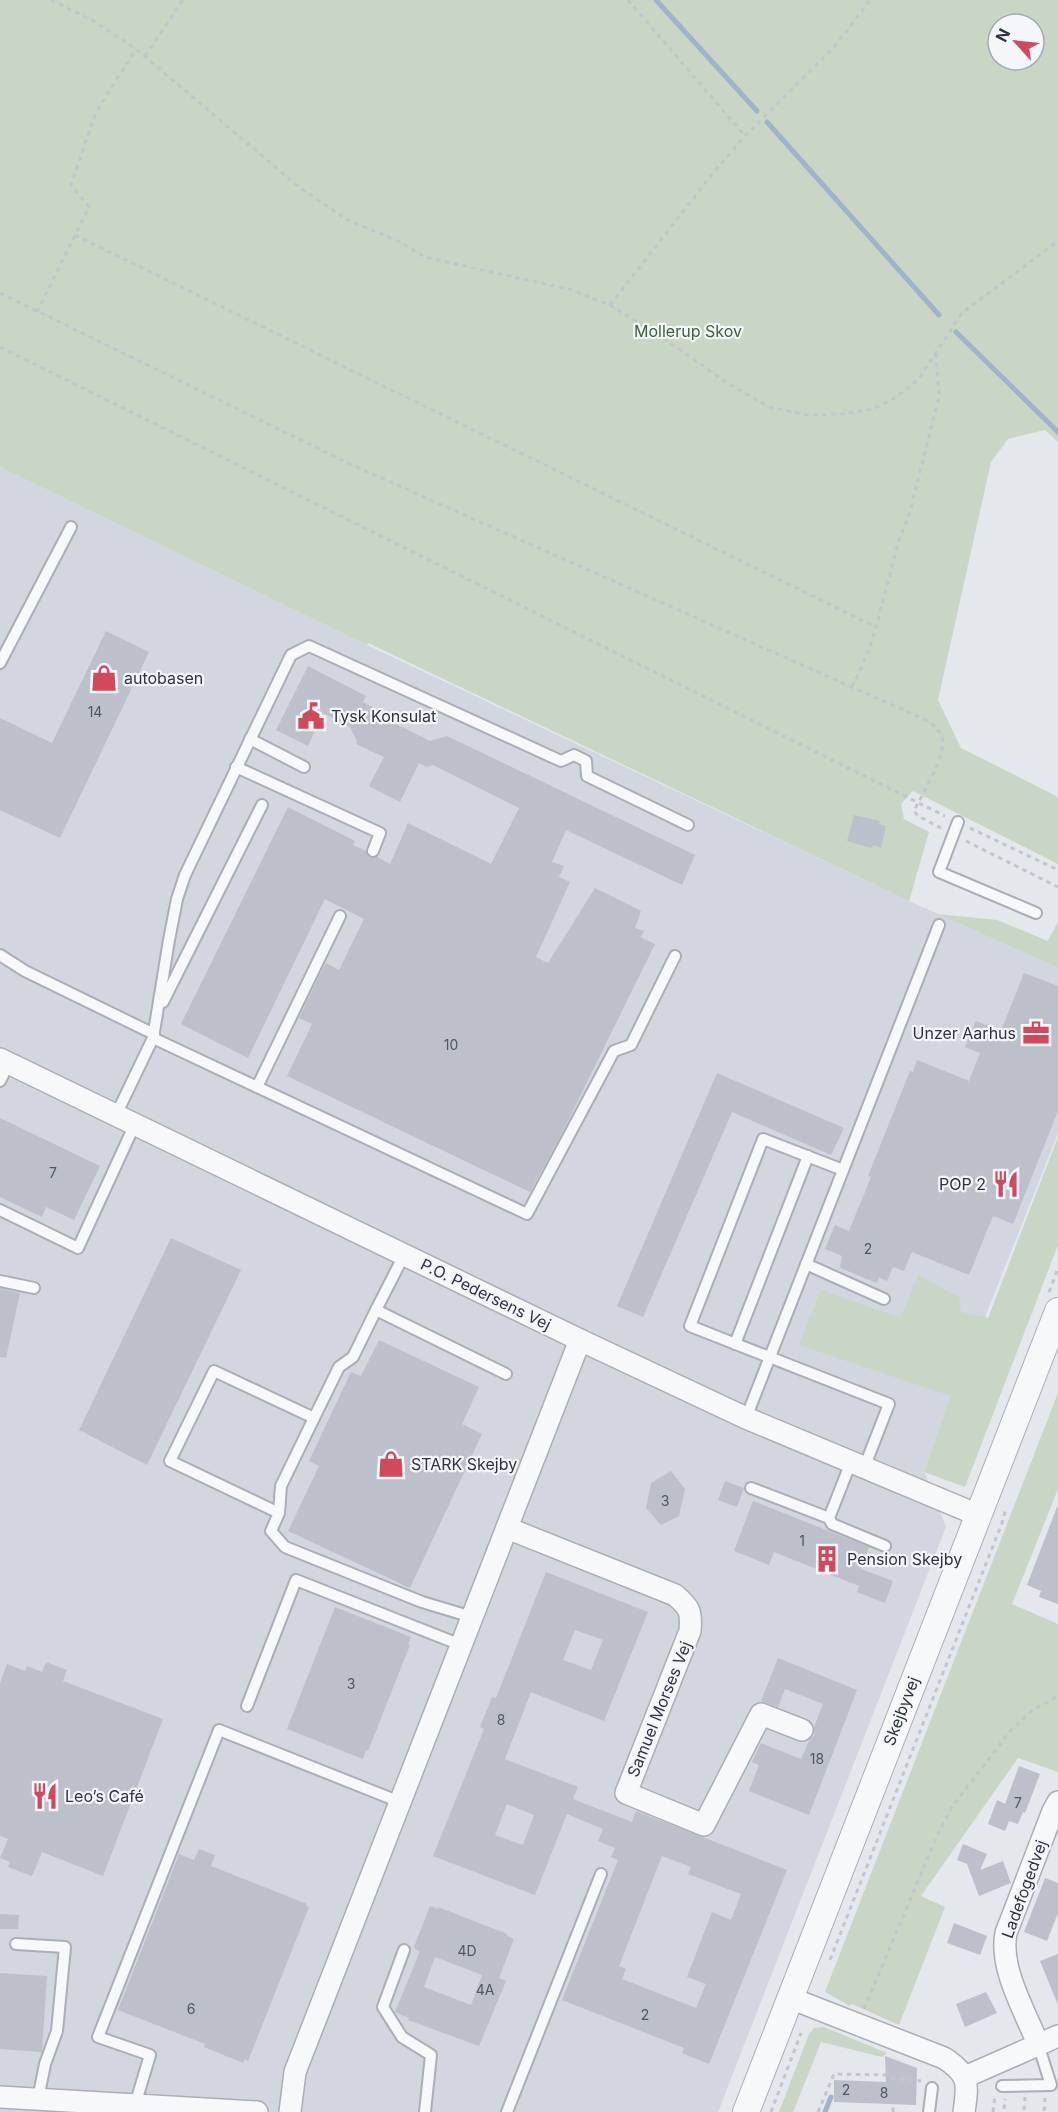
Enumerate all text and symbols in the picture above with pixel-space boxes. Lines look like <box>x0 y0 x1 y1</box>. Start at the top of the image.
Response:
north arrow <box>986 12 1046 72</box>
text: N <box>991 25 1014 45</box>
park label: Mollerup Skov <box>634 321 742 341</box>
shop icon: autobasen <box>89 663 119 693</box>
place label: autobasen <box>124 668 203 688</box>
public building icon: Tysk Konsulat <box>296 701 326 731</box>
house number: 14 <box>88 703 102 720</box>
place label: Tysk Konsulat <box>331 706 436 726</box>
office icon: Unzer Aarhus <box>1021 1018 1051 1048</box>
place label: Unzer Aarhus <box>913 1023 1016 1043</box>
house number: 10 <box>444 1036 458 1053</box>
house number: 7 <box>49 1164 57 1181</box>
restaurant icon: POP 2 <box>991 1169 1021 1199</box>
place label: POP 2 <box>939 1174 986 1194</box>
house number: 2 <box>864 1240 872 1257</box>
street label: P.O. Pedersens Vej <box>418 1254 554 1334</box>
shop icon: STARK Skejby <box>376 1449 406 1479</box>
place label: STARK Skejby <box>411 1454 517 1474</box>
house number: 3 <box>661 1492 669 1509</box>
house number: 1 <box>799 1532 805 1549</box>
building icon: Pension Skejby <box>812 1544 842 1574</box>
place label: Pension Skejby <box>847 1549 962 1569</box>
street label: Samuel Morses Vej <box>623 1638 695 1780</box>
street label: Skejbyvej <box>879 1674 923 1748</box>
house number: 3 <box>347 1675 355 1692</box>
house number: 8 <box>497 1711 505 1728</box>
house number: 18 <box>810 1750 824 1767</box>
restaurant icon: Leo’s Café <box>30 1781 60 1811</box>
place label: Leo’s Café <box>65 1786 144 1806</box>
house number: 7 <box>1014 1794 1022 1811</box>
street label: Ladefogedvej <box>997 1837 1051 1941</box>
house number: 4D <box>457 1942 477 1959</box>
house number: 4A <box>476 1981 495 1998</box>
house number: 6 <box>187 2000 195 2017</box>
house number: 2 <box>641 2006 649 2023</box>
house number: 2 <box>842 2081 850 2098</box>
house number: 8 <box>880 2084 888 2101</box>

